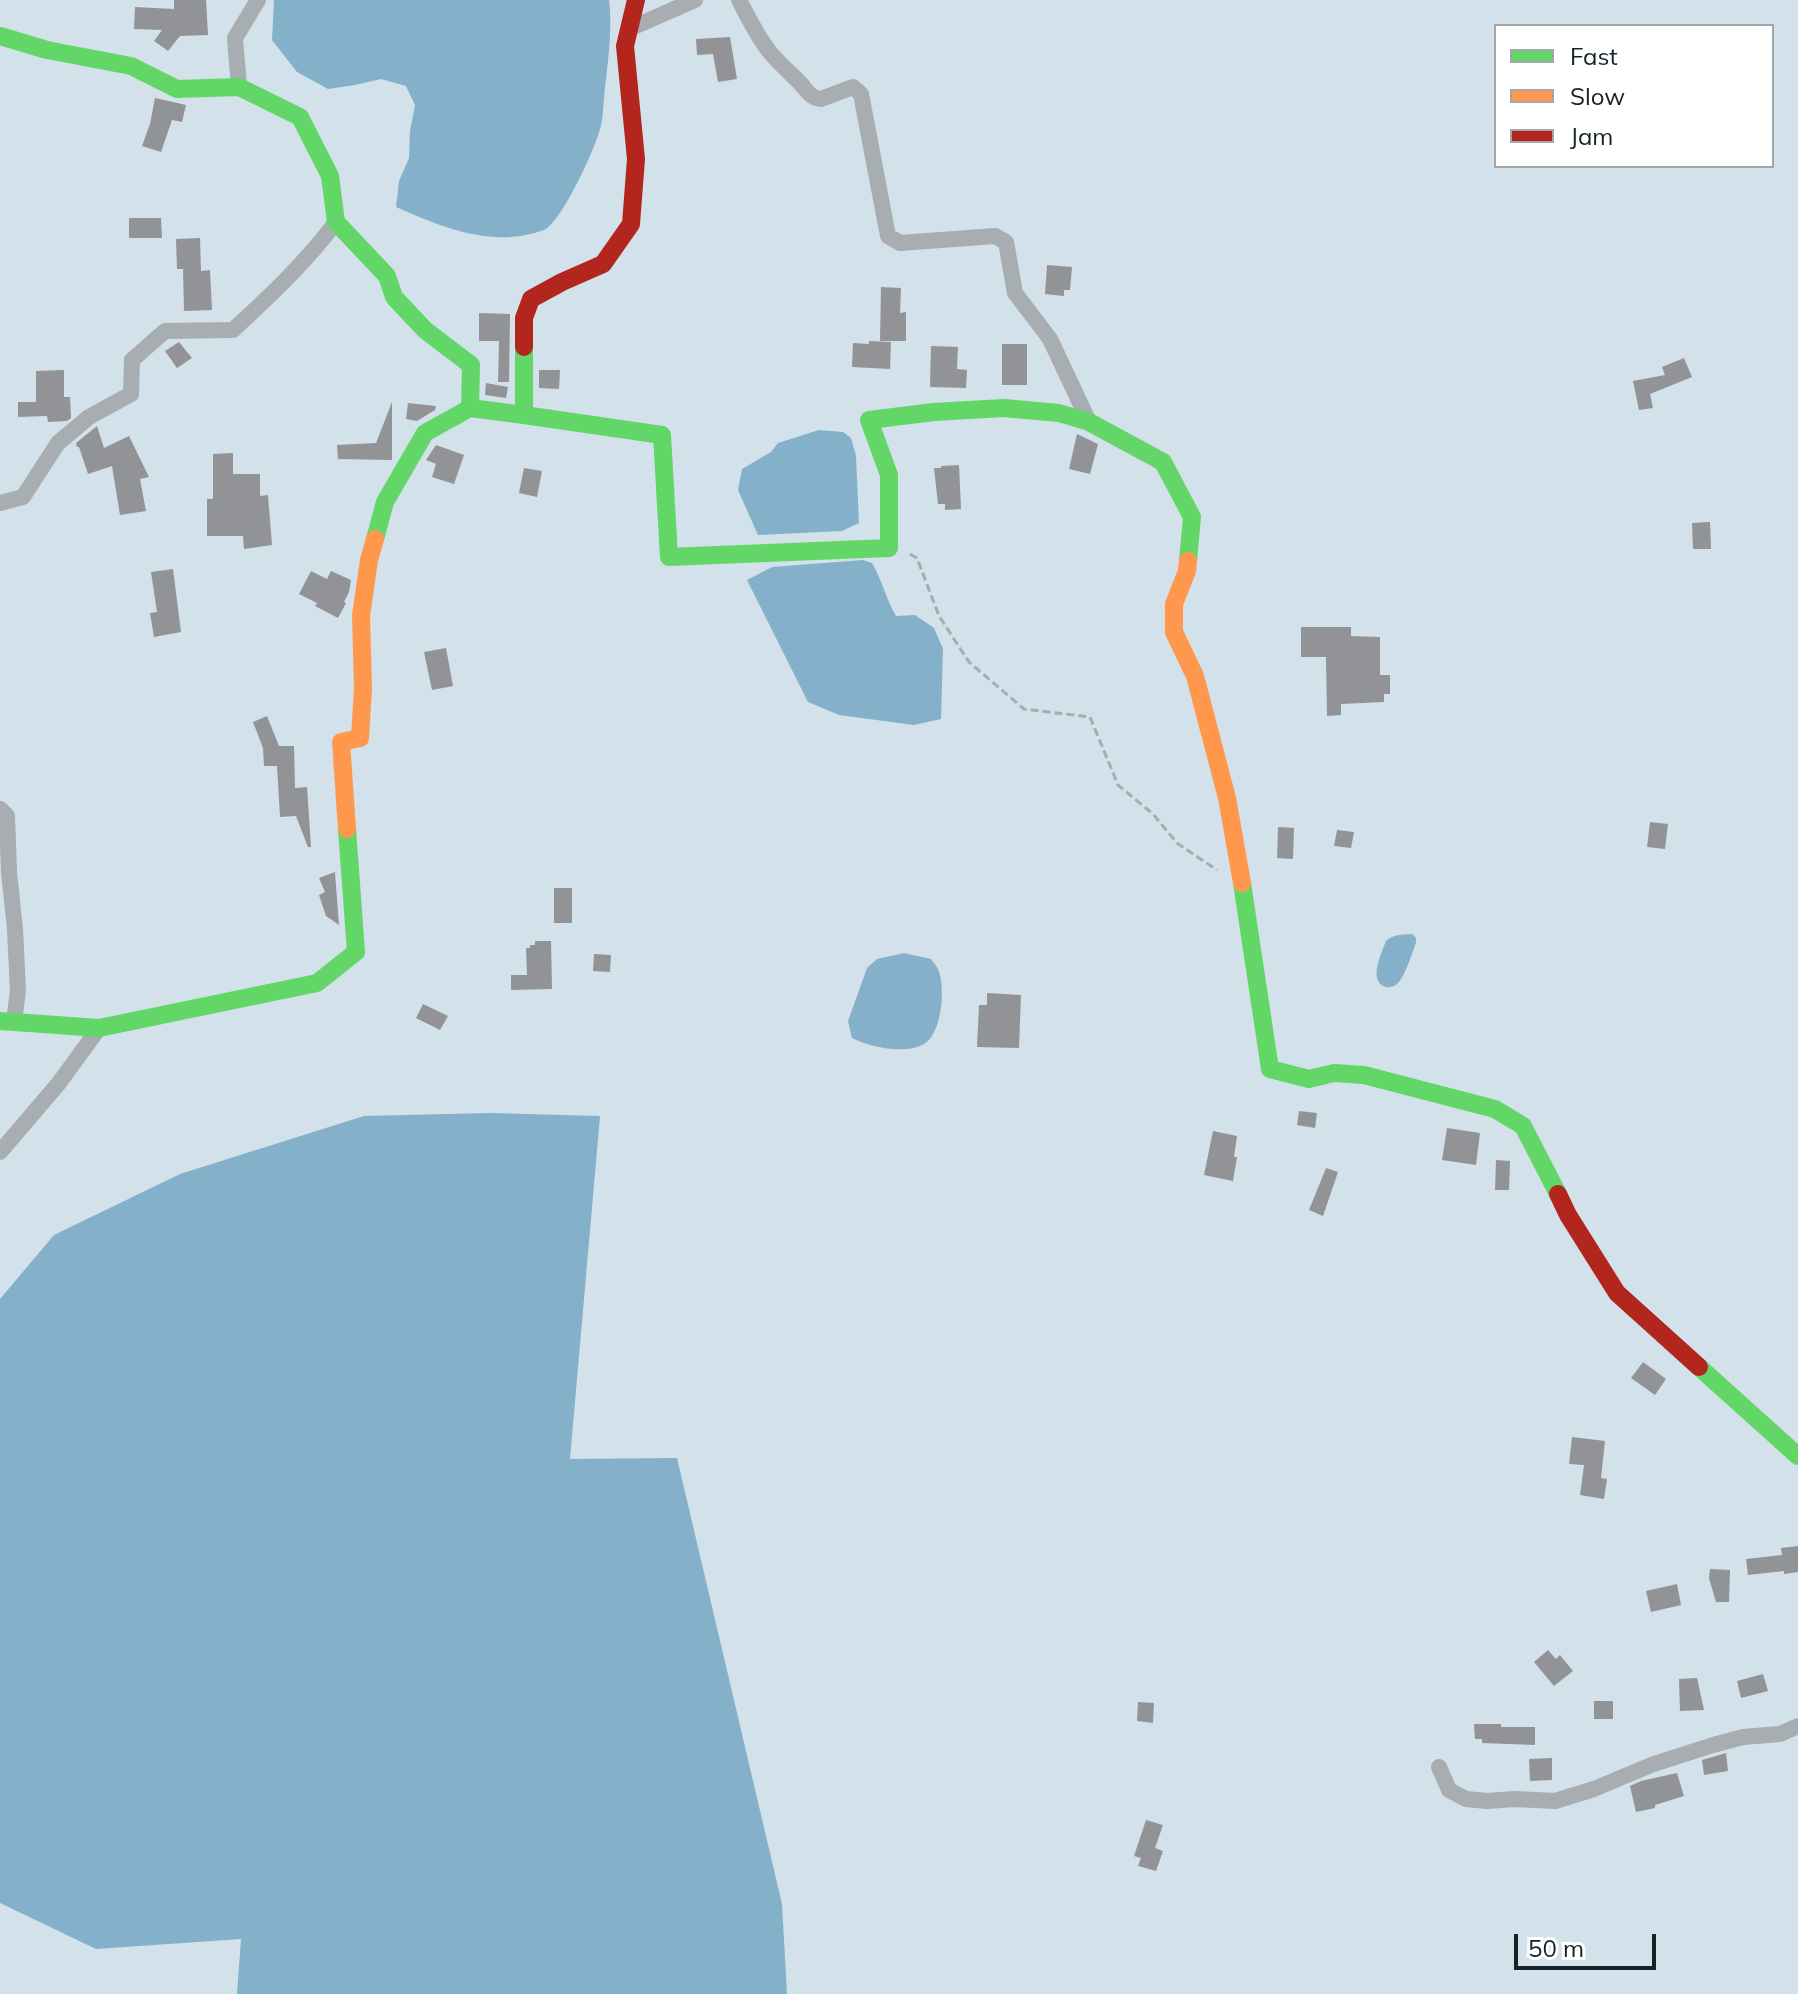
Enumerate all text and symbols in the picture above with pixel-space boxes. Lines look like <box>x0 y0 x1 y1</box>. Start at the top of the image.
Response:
legend <box>1494 24 1774 168</box>
text: Fast <box>1570 41 1618 71</box>
text: Slow <box>1570 81 1625 111</box>
text: Jam <box>1570 121 1613 151</box>
scale bar <box>1518 1918 1660 1968</box>
text: 50 m <box>1528 1933 1584 1963</box>

